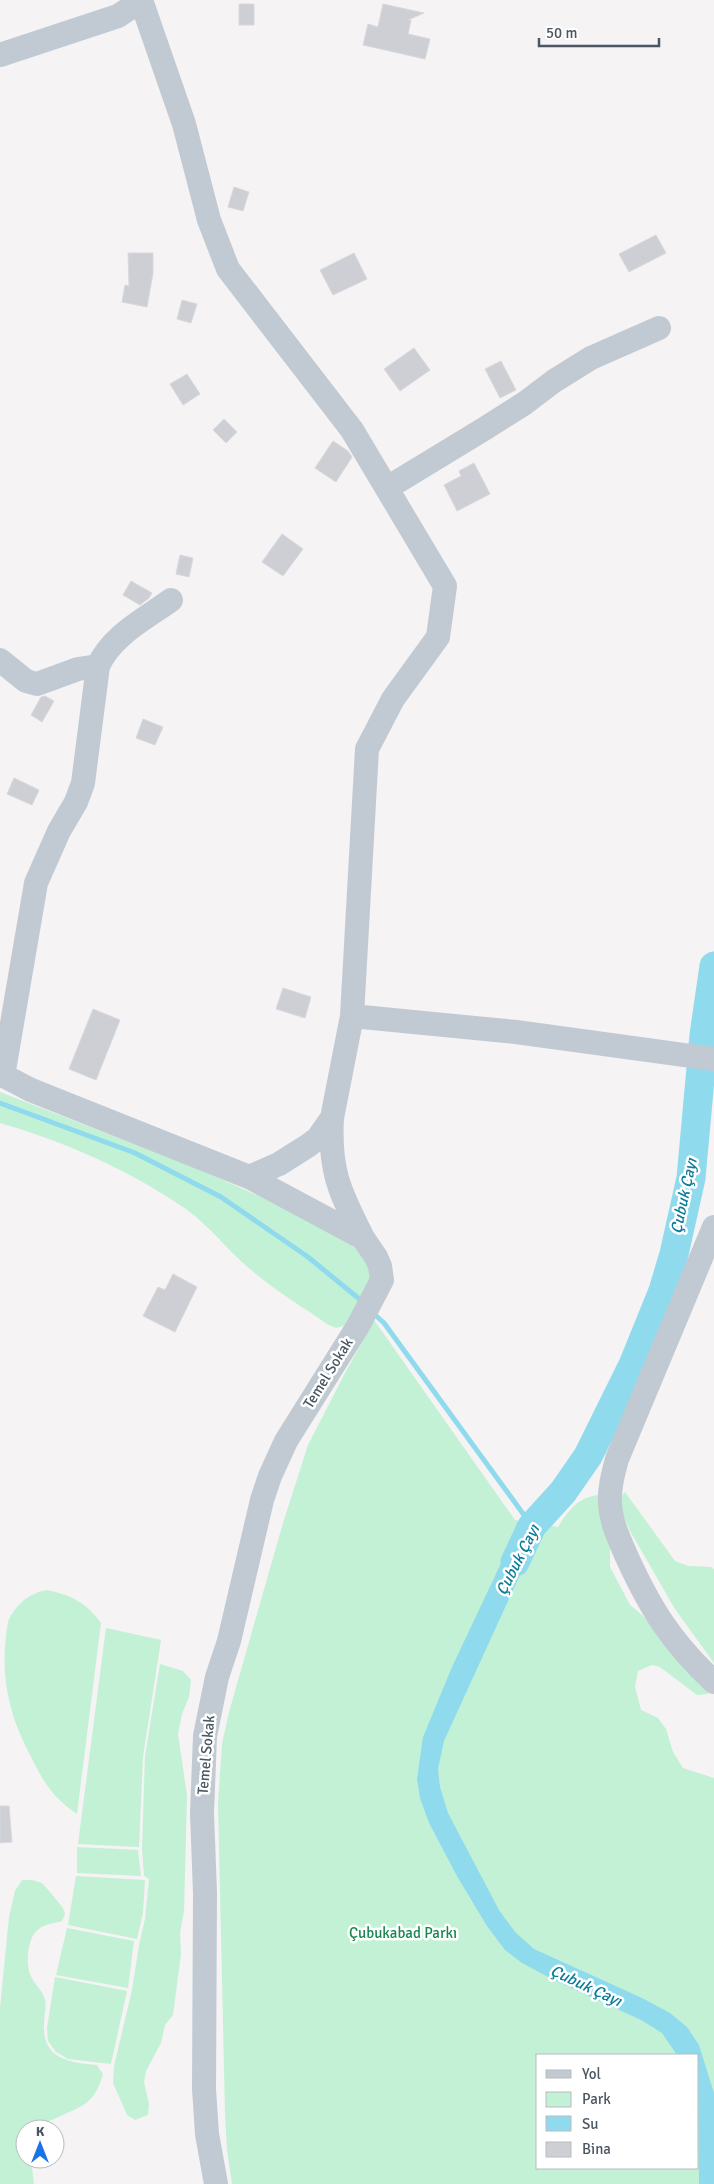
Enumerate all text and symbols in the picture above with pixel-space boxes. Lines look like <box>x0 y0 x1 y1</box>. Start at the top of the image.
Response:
scale bar <box>539 15 659 47</box>
text: 50 m <box>546 24 577 42</box>
water label: Çubuk Çayı <box>666 1156 702 1235</box>
street label: Temel Sokak <box>299 1334 357 1412</box>
water label: Çubuk Çayı <box>492 1521 545 1599</box>
street label: Temel Sokak <box>194 1714 218 1795</box>
park label: Çubukabad Parkı <box>349 1924 457 1942</box>
water label: Çubuk Çayı <box>547 1961 625 2012</box>
legend <box>536 2054 699 2169</box>
text: Yol <box>582 2065 601 2083</box>
text: Park <box>582 2090 611 2108</box>
text: Su <box>582 2115 599 2133</box>
north arrow <box>15 2119 65 2169</box>
text: K <box>36 2123 45 2140</box>
text: Bina <box>582 2140 611 2158</box>

